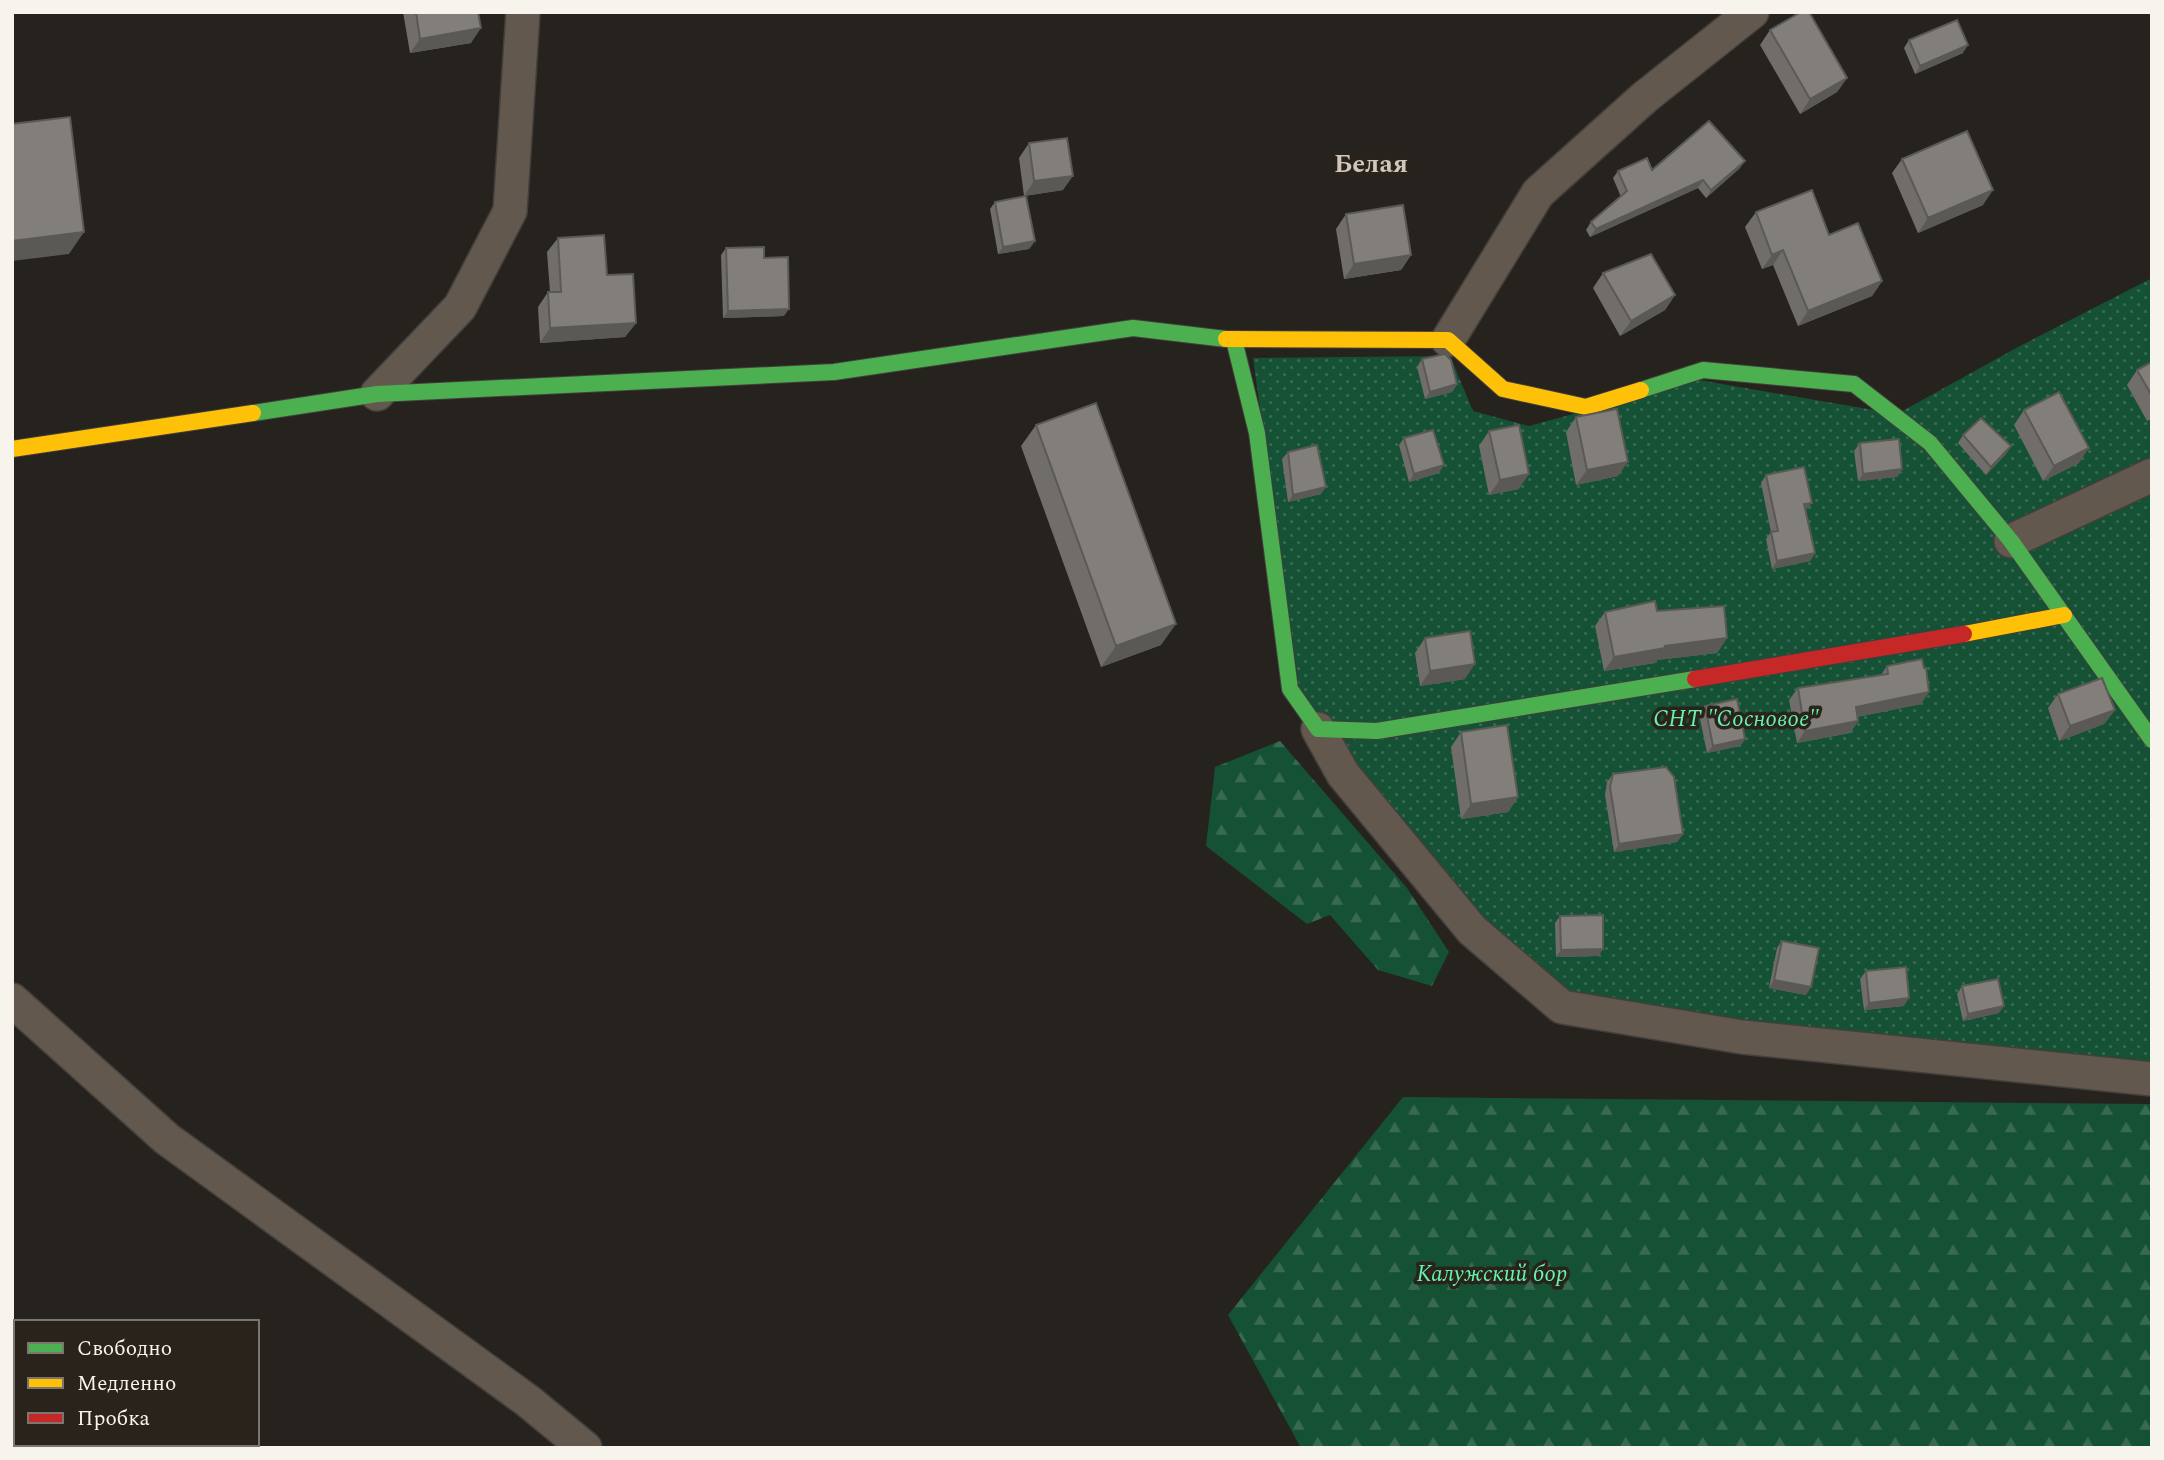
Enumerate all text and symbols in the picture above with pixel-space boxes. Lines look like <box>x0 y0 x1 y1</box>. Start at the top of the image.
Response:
district label: Белая <box>1334 144 1408 184</box>
park label: СНТ "Сосновое" <box>1653 702 1819 737</box>
park label: Калужский бор <box>1417 1257 1567 1292</box>
legend <box>14 1320 259 1446</box>
text: Свободно <box>77 1333 172 1365</box>
text: Медленно <box>77 1368 176 1400</box>
text: Пробка <box>77 1403 151 1435</box>

